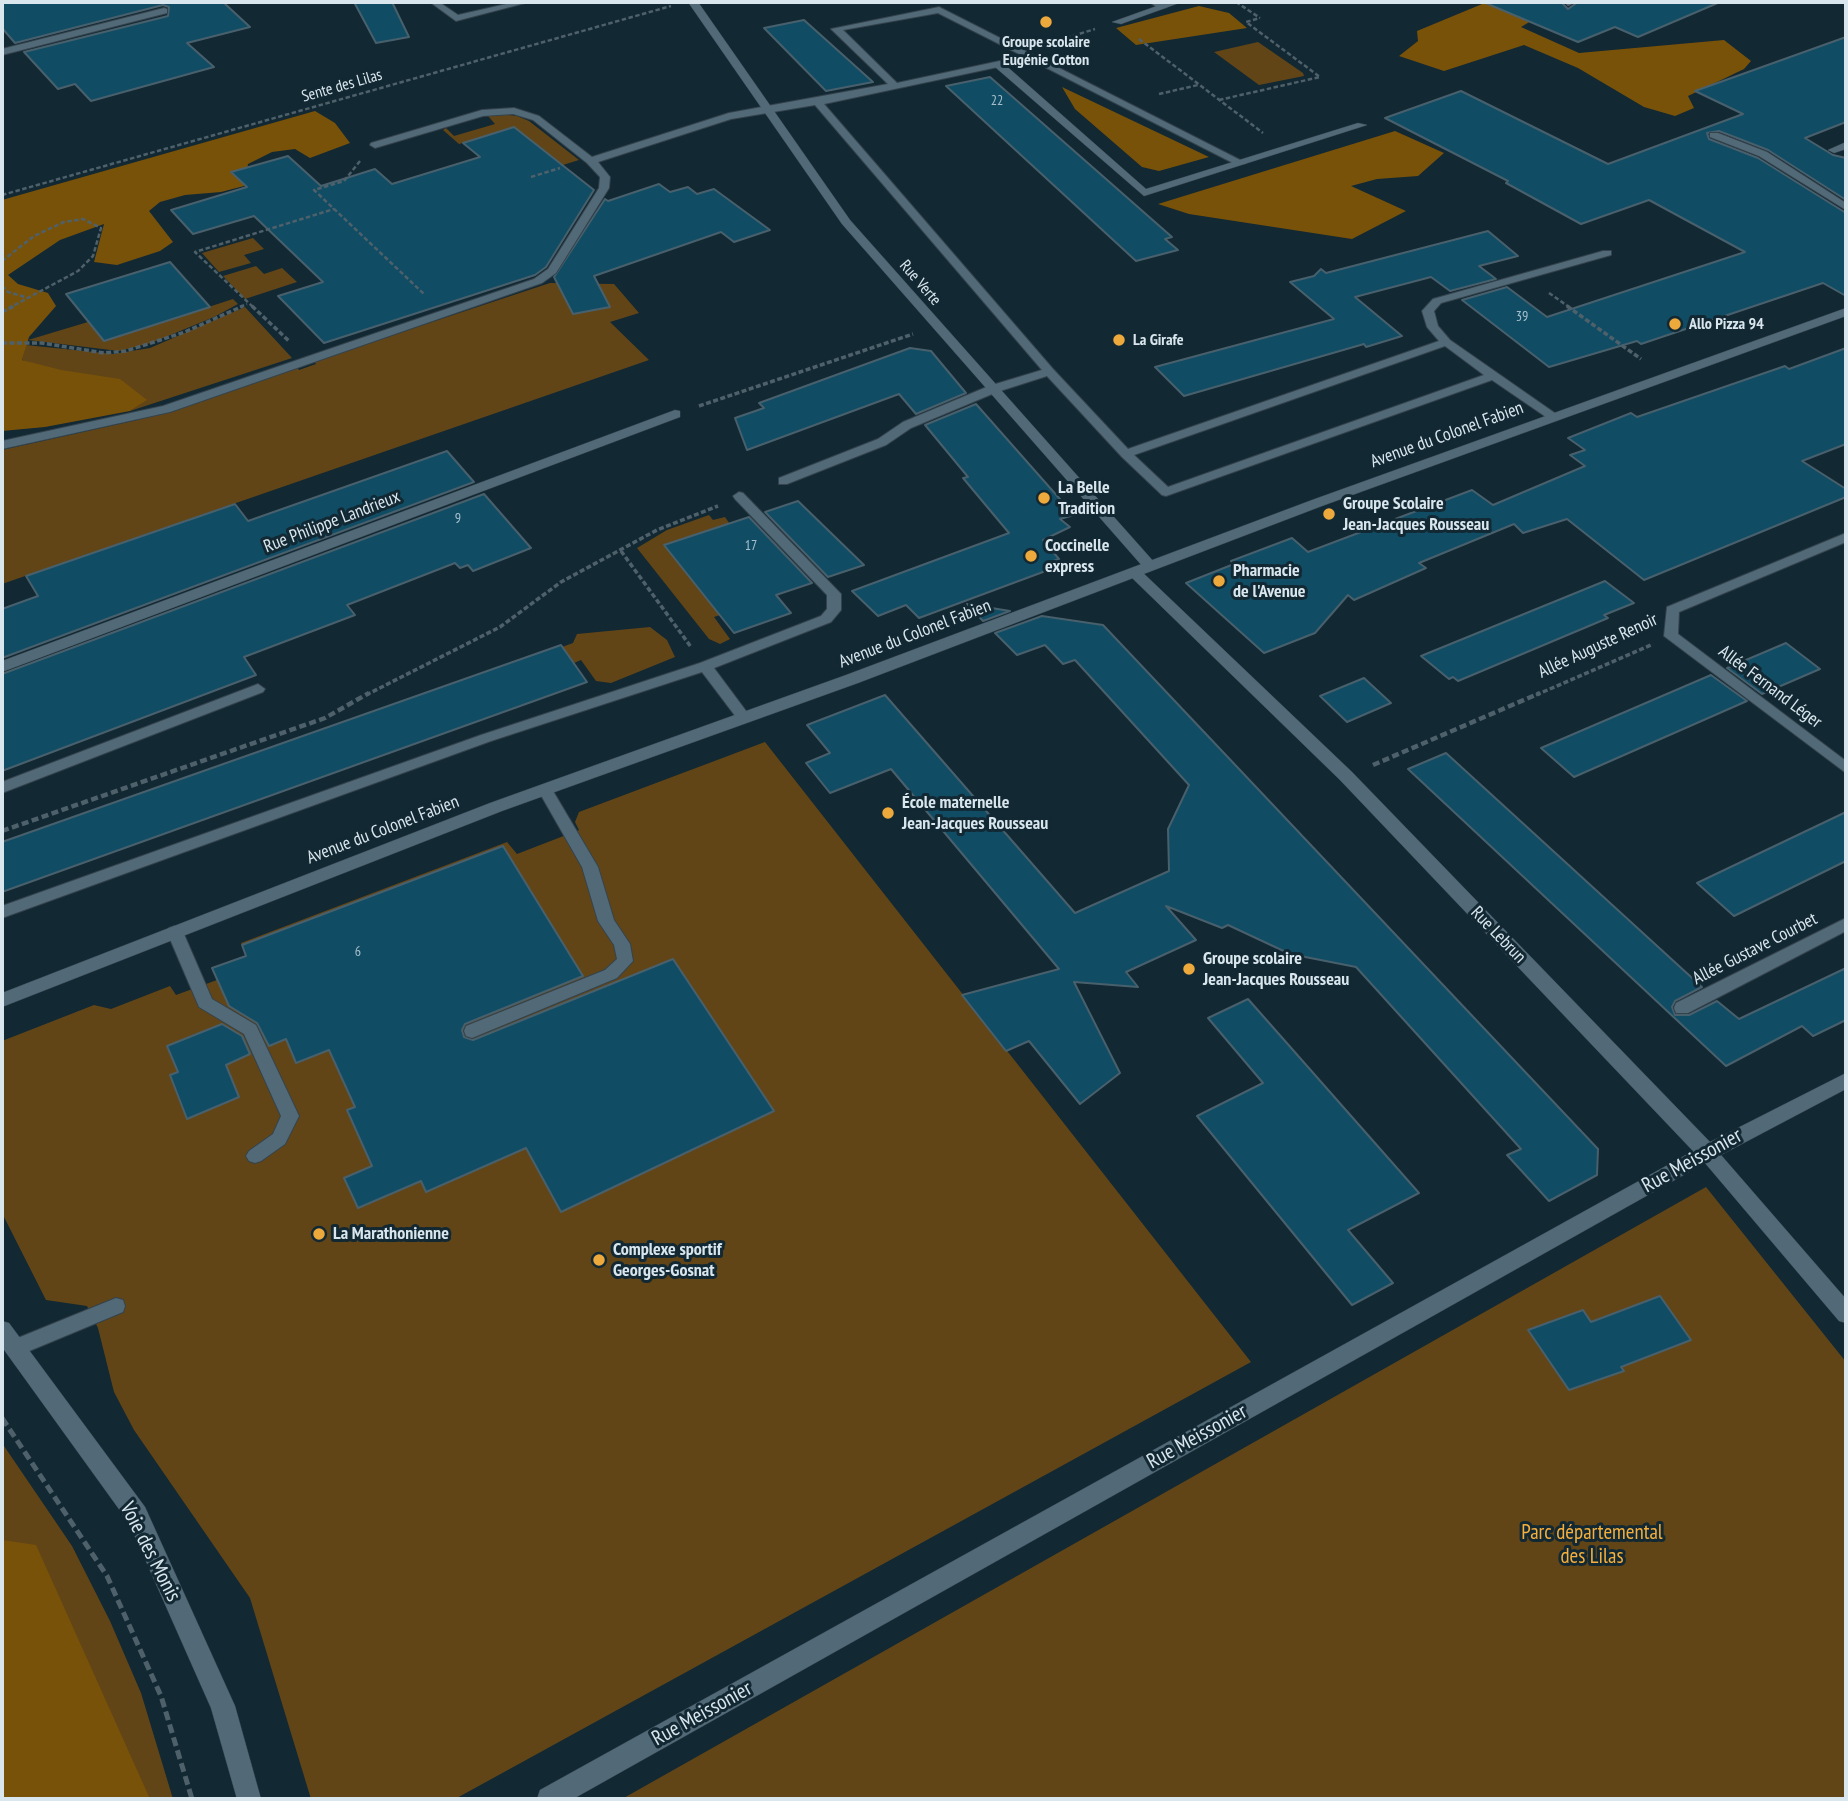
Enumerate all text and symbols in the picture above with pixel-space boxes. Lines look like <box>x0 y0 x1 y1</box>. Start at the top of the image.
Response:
marker: Groupe scolaire Eugénie Cotton <box>1038 14 1054 30</box>
place label: Groupe scolaire Eugénie Cotton <box>1002 32 1090 70</box>
street label: Sente des Lilas <box>300 65 384 107</box>
house number: 22 <box>991 93 1003 109</box>
street label: Rue Verte <box>895 257 945 309</box>
house number: 39 <box>1516 309 1528 325</box>
place label: Allo Pizza 94 <box>1689 314 1764 334</box>
marker: Allo Pizza 94 <box>1667 316 1683 332</box>
place label: La Girafe <box>1133 330 1184 350</box>
marker: La Girafe <box>1111 332 1127 348</box>
street label: Avenue du Colonel Fabien <box>1368 397 1526 473</box>
place label: La Belle Tradition <box>1058 477 1115 520</box>
street label: Rue Philippe Landrieux <box>261 486 403 558</box>
marker: La Belle Tradition <box>1036 490 1052 506</box>
place label: Groupe Scolaire Jean-Jacques Rousseau <box>1343 493 1489 536</box>
marker: Groupe Scolaire Jean-Jacques Rousseau <box>1321 506 1337 522</box>
house number: 9 <box>455 511 461 527</box>
place label: Coccinelle express <box>1045 535 1109 578</box>
house number: 17 <box>745 538 757 554</box>
marker: Coccinelle express <box>1023 548 1039 564</box>
place label: Pharmacie de l'Avenue <box>1233 560 1306 602</box>
marker: Pharmacie de l'Avenue <box>1211 573 1227 589</box>
street label: Avenue du Colonel Fabien <box>836 595 994 673</box>
street label: Allée Auguste Renoir <box>1535 609 1661 683</box>
street label: Allée Fernand Léger <box>1714 641 1826 733</box>
street label: Avenue du Colonel Fabien <box>304 791 462 869</box>
place label: École maternelle Jean-Jacques Rousseau <box>902 792 1048 834</box>
marker: École maternelle Jean-Jacques Rousseau <box>880 805 896 821</box>
street label: Rue Lebrun <box>1466 902 1530 968</box>
street label: Allée Gustave Courbet <box>1689 908 1821 990</box>
house number: 6 <box>355 944 361 960</box>
place label: Groupe scolaire Jean-Jacques Rousseau <box>1203 948 1349 990</box>
marker: Groupe scolaire Jean-Jacques Rousseau <box>1181 961 1197 977</box>
street label: Rue Meissonier <box>1638 1123 1746 1199</box>
place label: La Marathonienne <box>333 1223 449 1245</box>
marker: La Marathonienne <box>311 1226 327 1242</box>
place label: Complexe sportif Georges-Gosnat <box>613 1239 722 1282</box>
marker: Complexe sportif Georges-Gosnat <box>591 1252 607 1268</box>
street label: Rue Meissonier <box>1143 1399 1251 1475</box>
street label: Voie des Monis <box>114 1498 186 1606</box>
park label: Parc départemental des Lilas <box>1521 1520 1663 1570</box>
street label: Rue Meissonier <box>648 1676 756 1752</box>

